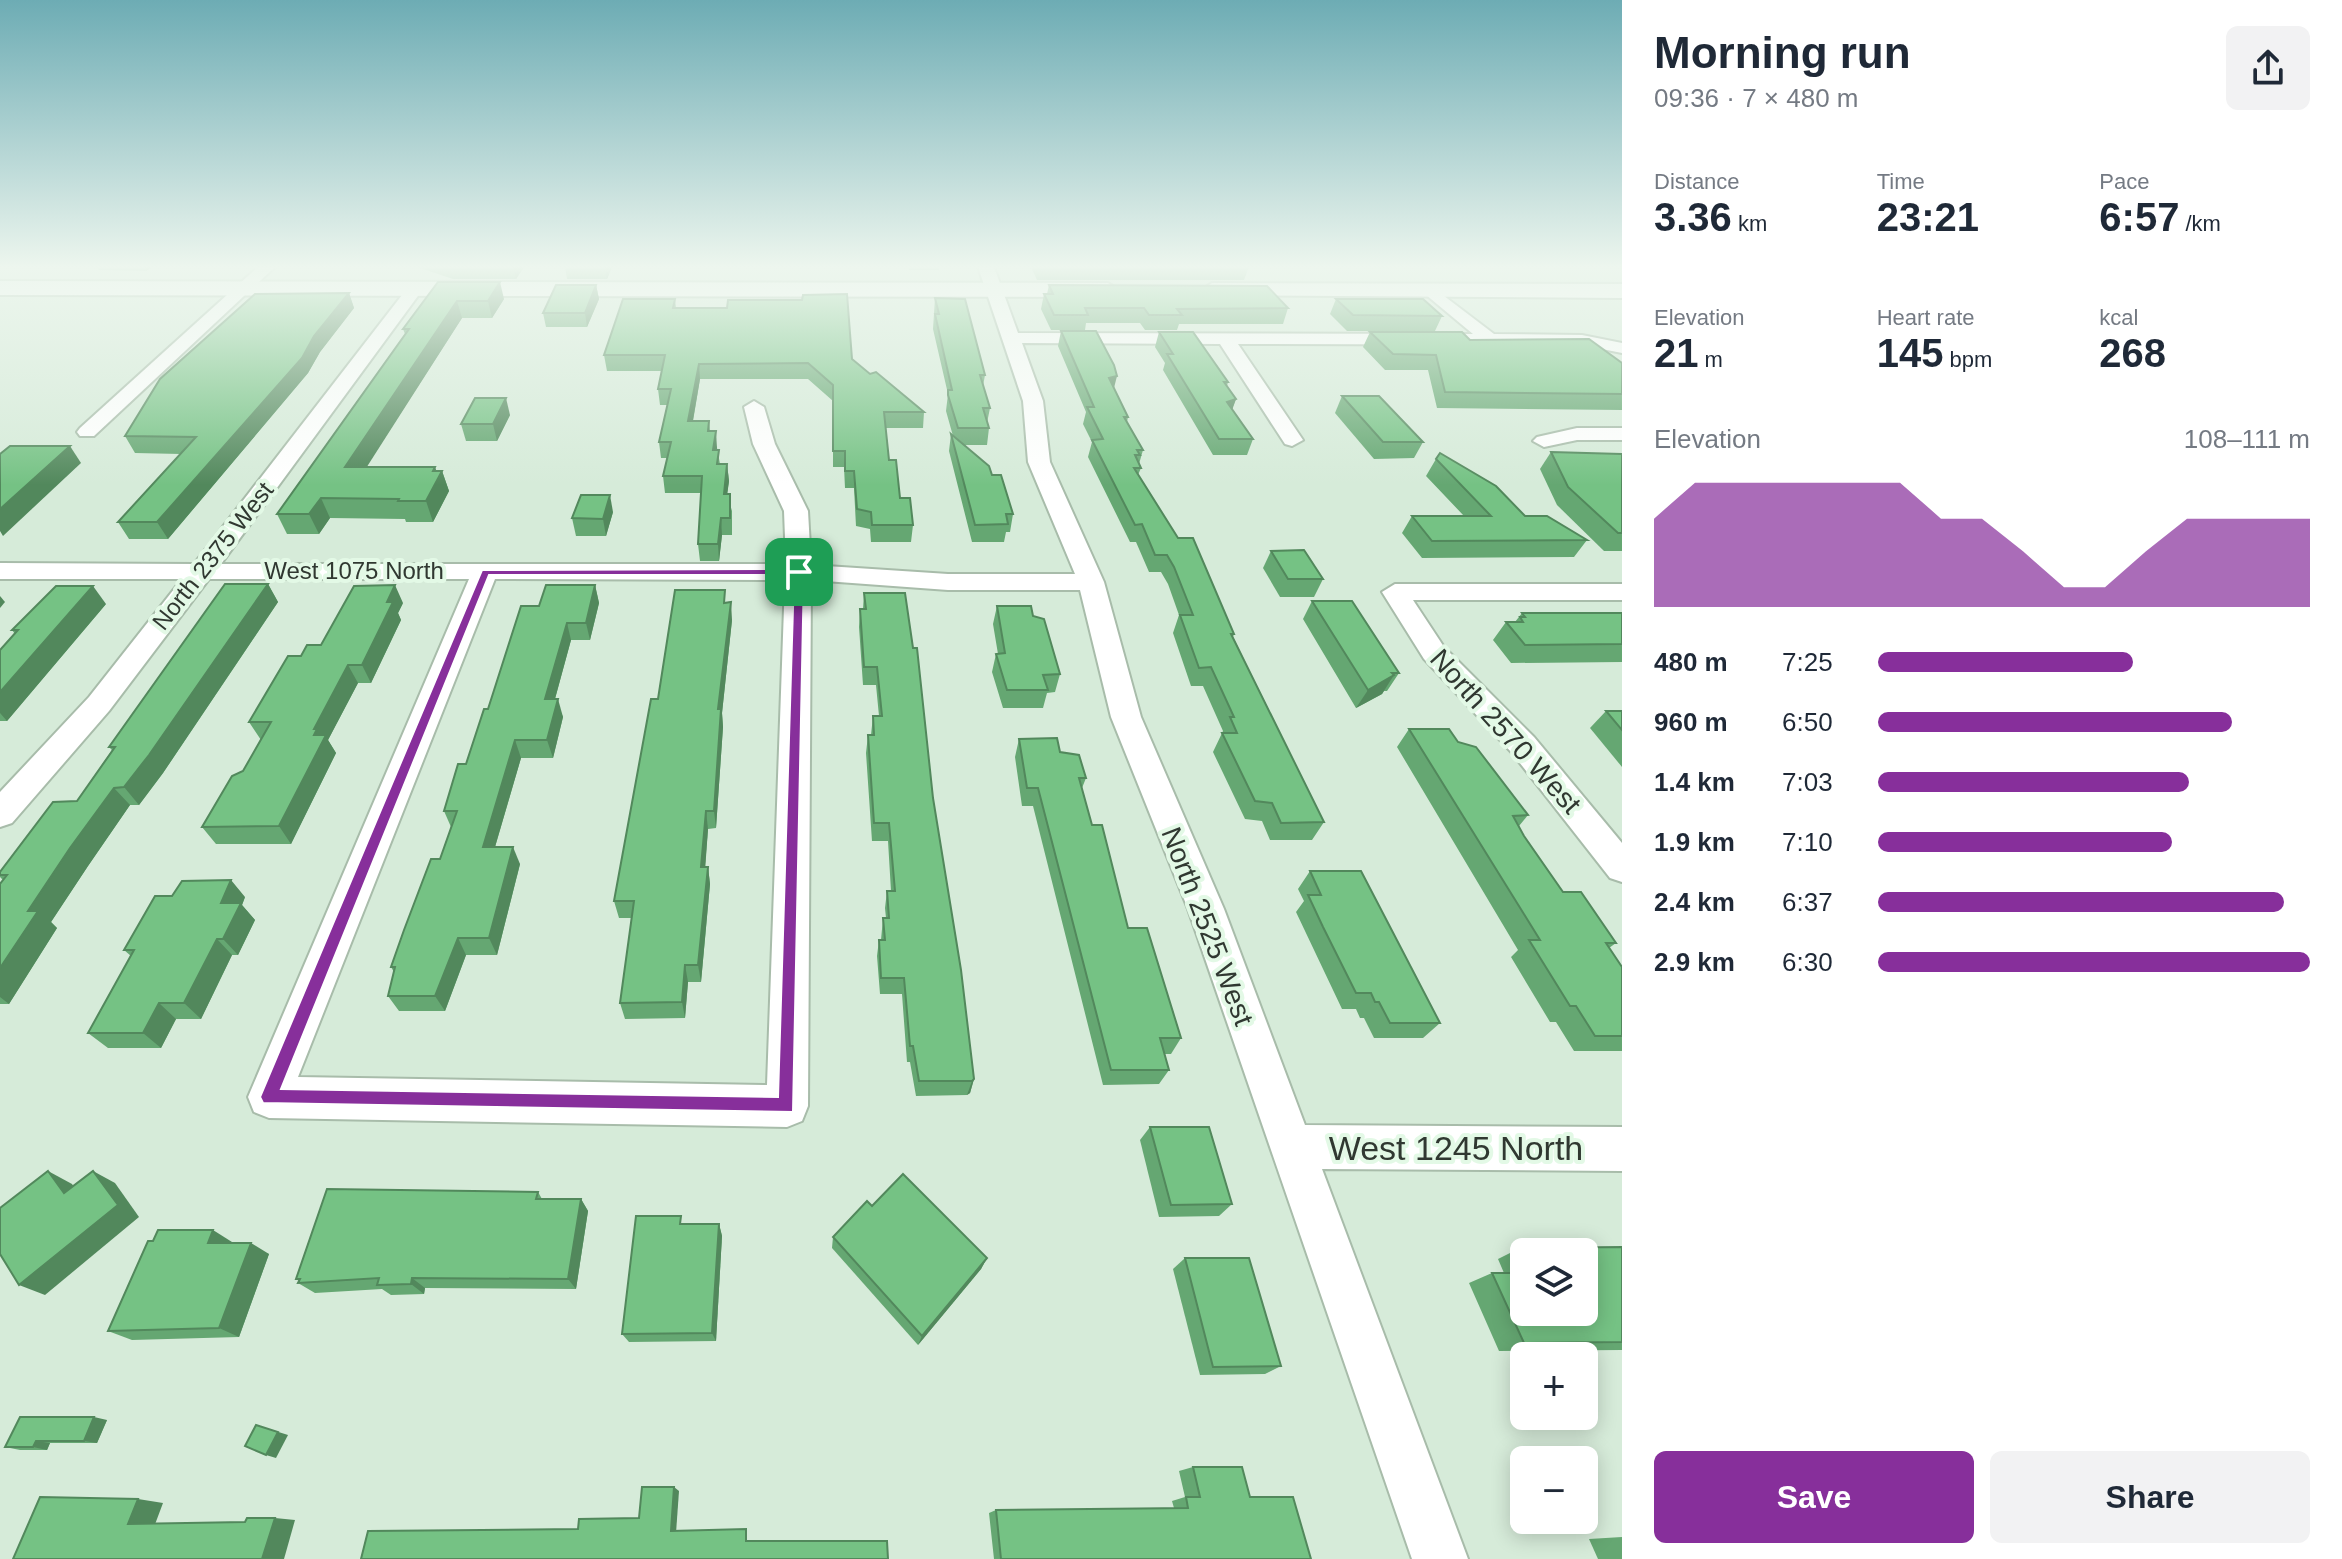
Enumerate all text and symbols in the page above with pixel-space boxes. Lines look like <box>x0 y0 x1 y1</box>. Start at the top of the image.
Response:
button: share <box>2226 26 2310 110</box>
text: Morning run <box>1654 28 1911 77</box>
text: 09:36 · 7 × 480 m <box>1654 83 1859 113</box>
text: Distance <box>1654 169 1740 194</box>
text: Time <box>1877 169 1925 194</box>
text: Pace <box>2099 169 2149 194</box>
text: 3.36 <box>1654 195 1732 239</box>
text: 23:21 <box>1877 195 1979 239</box>
text: 6:57 <box>2099 195 2179 239</box>
text: km <box>1732 211 1767 236</box>
text: /km <box>2179 211 2221 236</box>
text: Elevation <box>1654 305 1745 330</box>
text: Heart rate <box>1877 305 1974 330</box>
text: kcal <box>2099 305 2138 330</box>
text: 21 <box>1654 331 1699 375</box>
text: 145 <box>1877 331 1943 375</box>
text: 268 <box>2099 331 2166 375</box>
text: m <box>1699 347 1723 372</box>
text: bpm <box>1943 347 1992 372</box>
text: Elevation <box>1654 424 1761 454</box>
text: 108–111 m <box>2184 424 2310 454</box>
street label: North 2375 West <box>147 476 279 635</box>
pin <box>765 538 833 606</box>
icon: arrive <box>777 550 821 594</box>
street label: West 1075 North <box>264 557 444 584</box>
street label: North 2570 West <box>1424 643 1587 820</box>
text: 480 m <box>1654 647 1728 677</box>
text: 7:25 <box>1782 647 1833 677</box>
text: 960 m <box>1654 707 1728 737</box>
text: 6:50 <box>1782 707 1833 737</box>
text: 1.4 km <box>1654 767 1735 797</box>
text: 7:03 <box>1782 767 1833 797</box>
street label: North 2525 West <box>1156 823 1260 1030</box>
text: 1.9 km <box>1654 827 1735 857</box>
text: 7:10 <box>1782 827 1833 857</box>
text: 2.4 km <box>1654 887 1735 917</box>
text: 6:37 <box>1782 887 1833 917</box>
text: 2.9 km <box>1654 947 1735 977</box>
text: 6:30 <box>1782 947 1833 977</box>
street label: West 1245 North <box>1329 1129 1583 1167</box>
map controls <box>1510 1238 1598 1534</box>
button: layers <box>1510 1238 1598 1326</box>
button: + <box>1510 1342 1598 1430</box>
button: − <box>1510 1446 1598 1534</box>
button: Save <box>1654 1451 1974 1543</box>
button: Share <box>1990 1451 2310 1543</box>

